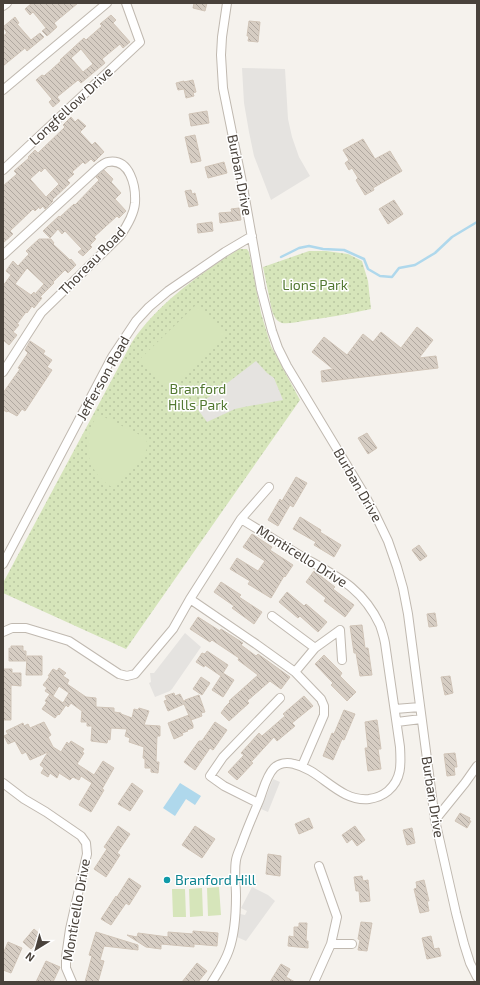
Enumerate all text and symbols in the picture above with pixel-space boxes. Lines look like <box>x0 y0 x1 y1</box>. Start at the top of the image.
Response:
street label: Longfellow Drive <box>26 63 116 149</box>
street label: Burban Drive <box>224 133 257 217</box>
street label: Thoreau Road <box>55 223 128 298</box>
park label: Lions Park <box>282 276 348 293</box>
street label: Jefferson Road <box>72 333 133 423</box>
park label: Branford Hills Park <box>168 380 228 413</box>
street label: Burban Drive <box>330 445 386 525</box>
street label: Monticello Drive <box>254 521 351 590</box>
street label: Burban Drive <box>419 755 448 839</box>
street label: Monticello Drive <box>58 857 93 963</box>
place label: Branford Hill <box>175 871 257 888</box>
marker: Branford Hill <box>162 875 172 885</box>
north arrow <box>16 929 56 969</box>
text: N <box>23 950 37 965</box>

